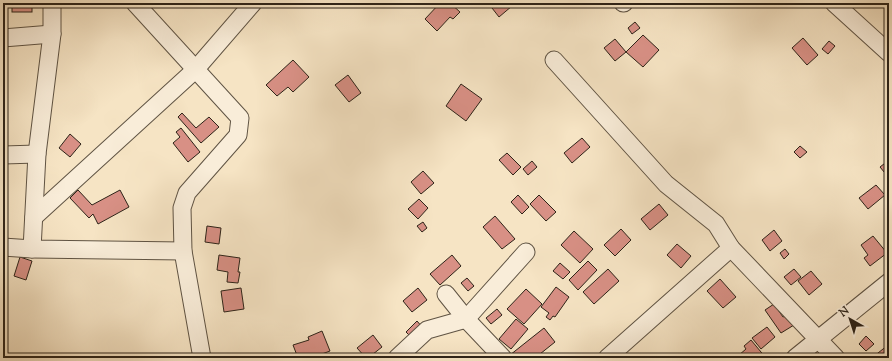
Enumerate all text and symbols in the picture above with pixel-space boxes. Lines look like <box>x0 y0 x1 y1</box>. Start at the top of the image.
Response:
north arrow <box>830 299 870 339</box>
text: N <box>835 303 853 322</box>

